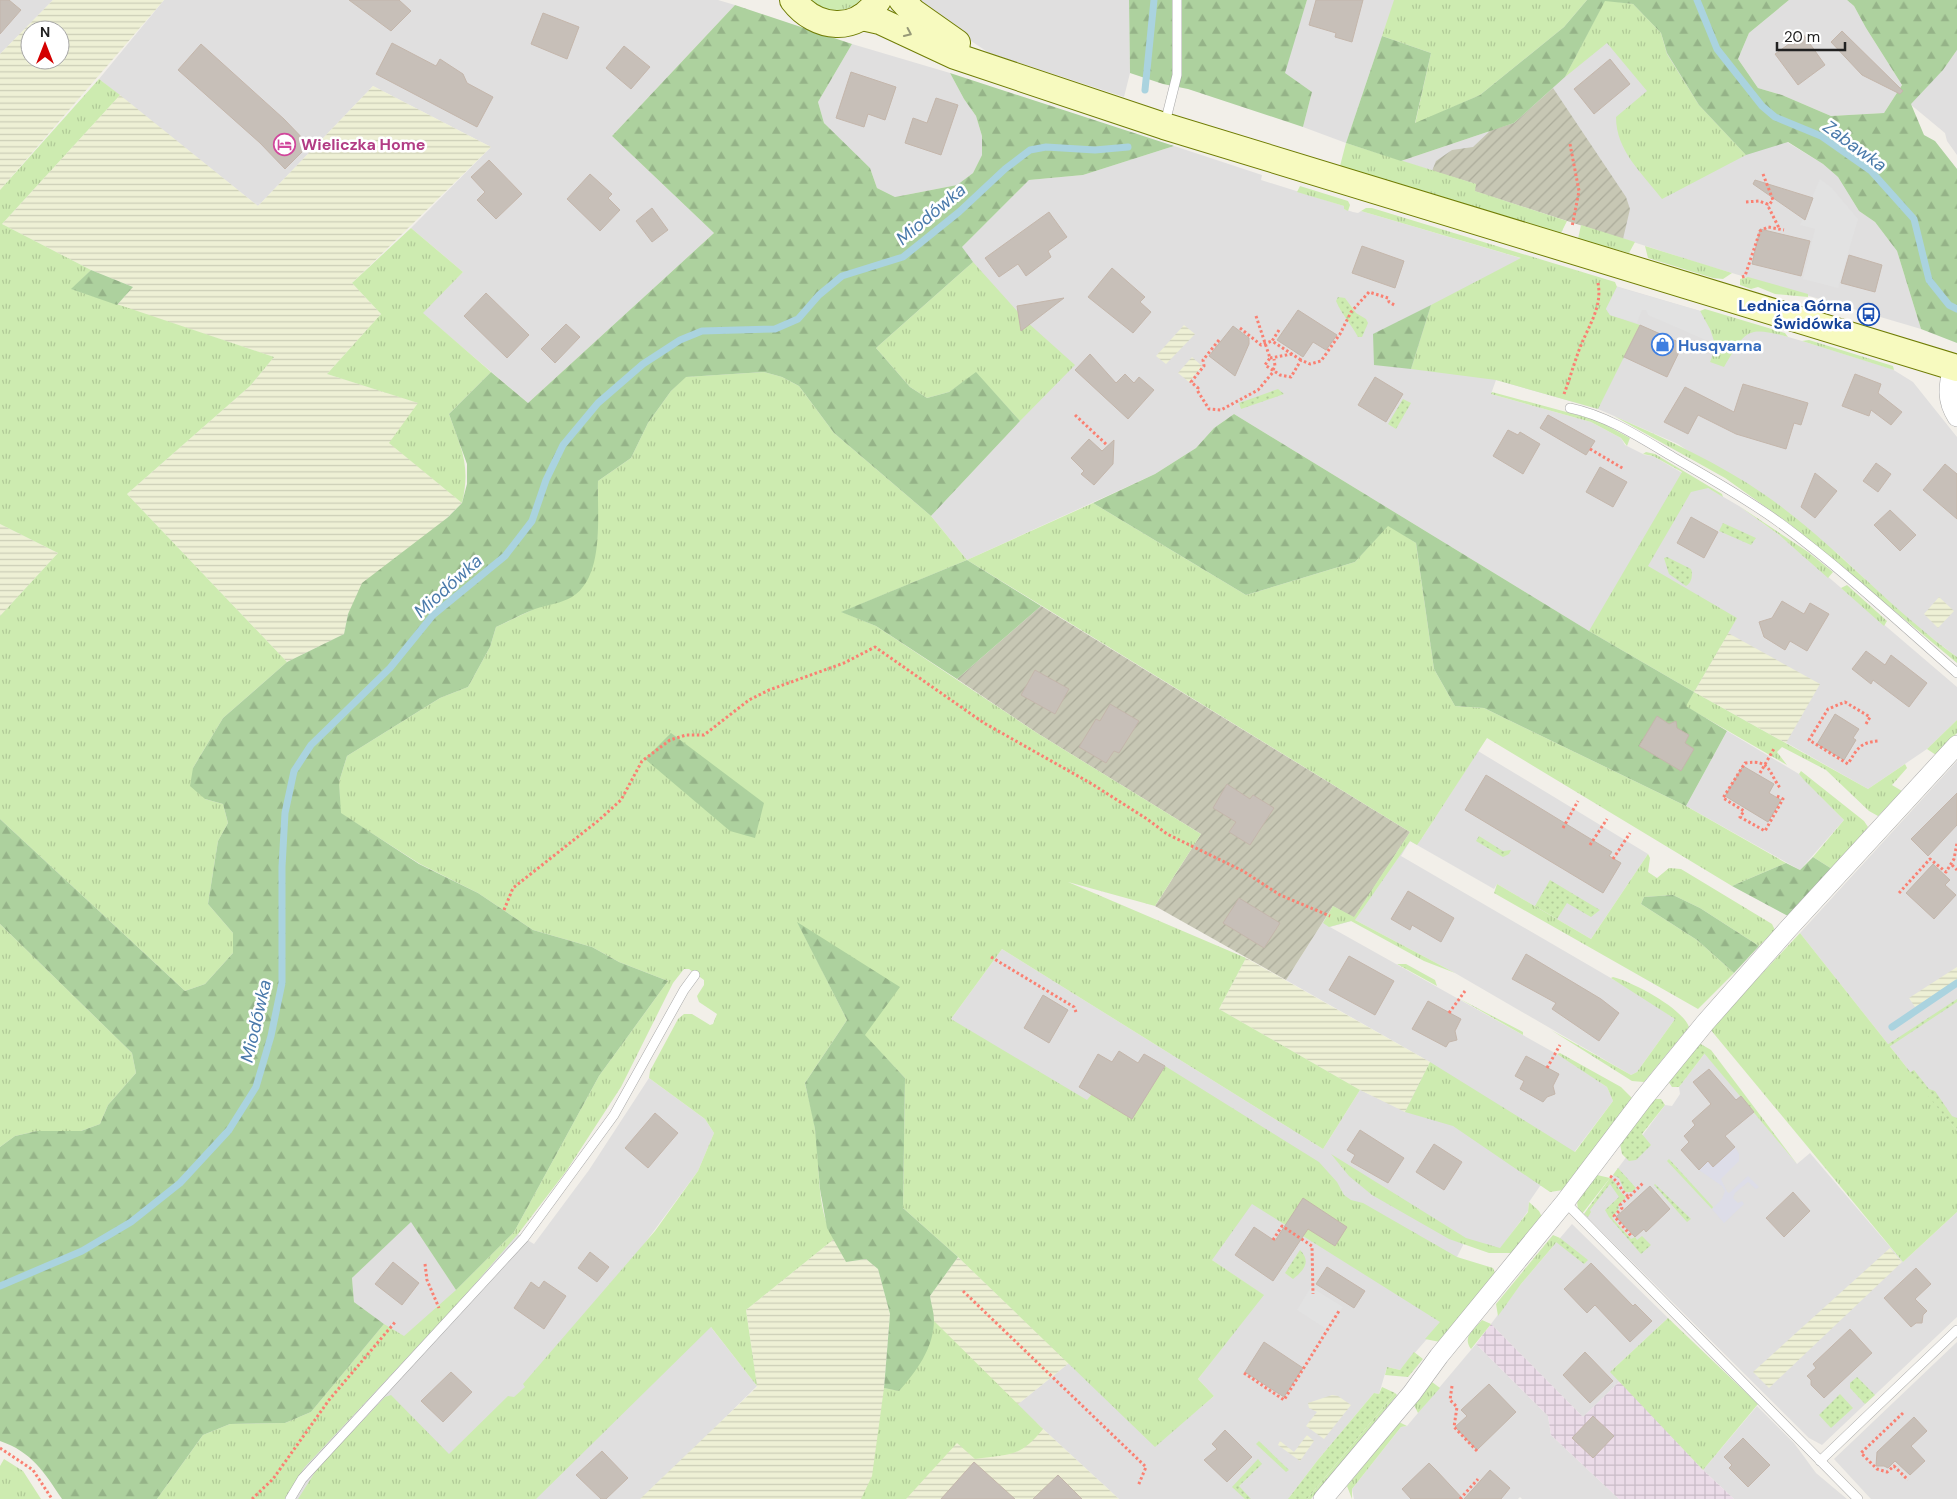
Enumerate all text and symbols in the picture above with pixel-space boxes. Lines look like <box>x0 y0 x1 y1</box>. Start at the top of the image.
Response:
north arrow <box>20 20 70 70</box>
scale bar <box>1777 20 1844 52</box>
text: N <box>40 23 50 41</box>
one-way arrow <box>902 27 911 37</box>
text: 20 m <box>1784 27 1820 47</box>
water label: Zabawka <box>1818 115 1892 177</box>
hotel icon: Wieliczka Home <box>273 132 297 156</box>
place label: Wieliczka Home <box>301 134 425 155</box>
water label: Miodówka <box>891 178 971 250</box>
place label: Lednica Górna Świdówka <box>1738 295 1852 334</box>
bus stop icon: Lednica Górna Świdówka <box>1856 302 1880 326</box>
shop icon: Husqvarna <box>1650 333 1674 357</box>
place label: Husqvarna <box>1678 335 1762 356</box>
water label: Miodówka <box>409 549 487 623</box>
water label: Miodówka <box>235 977 277 1065</box>

